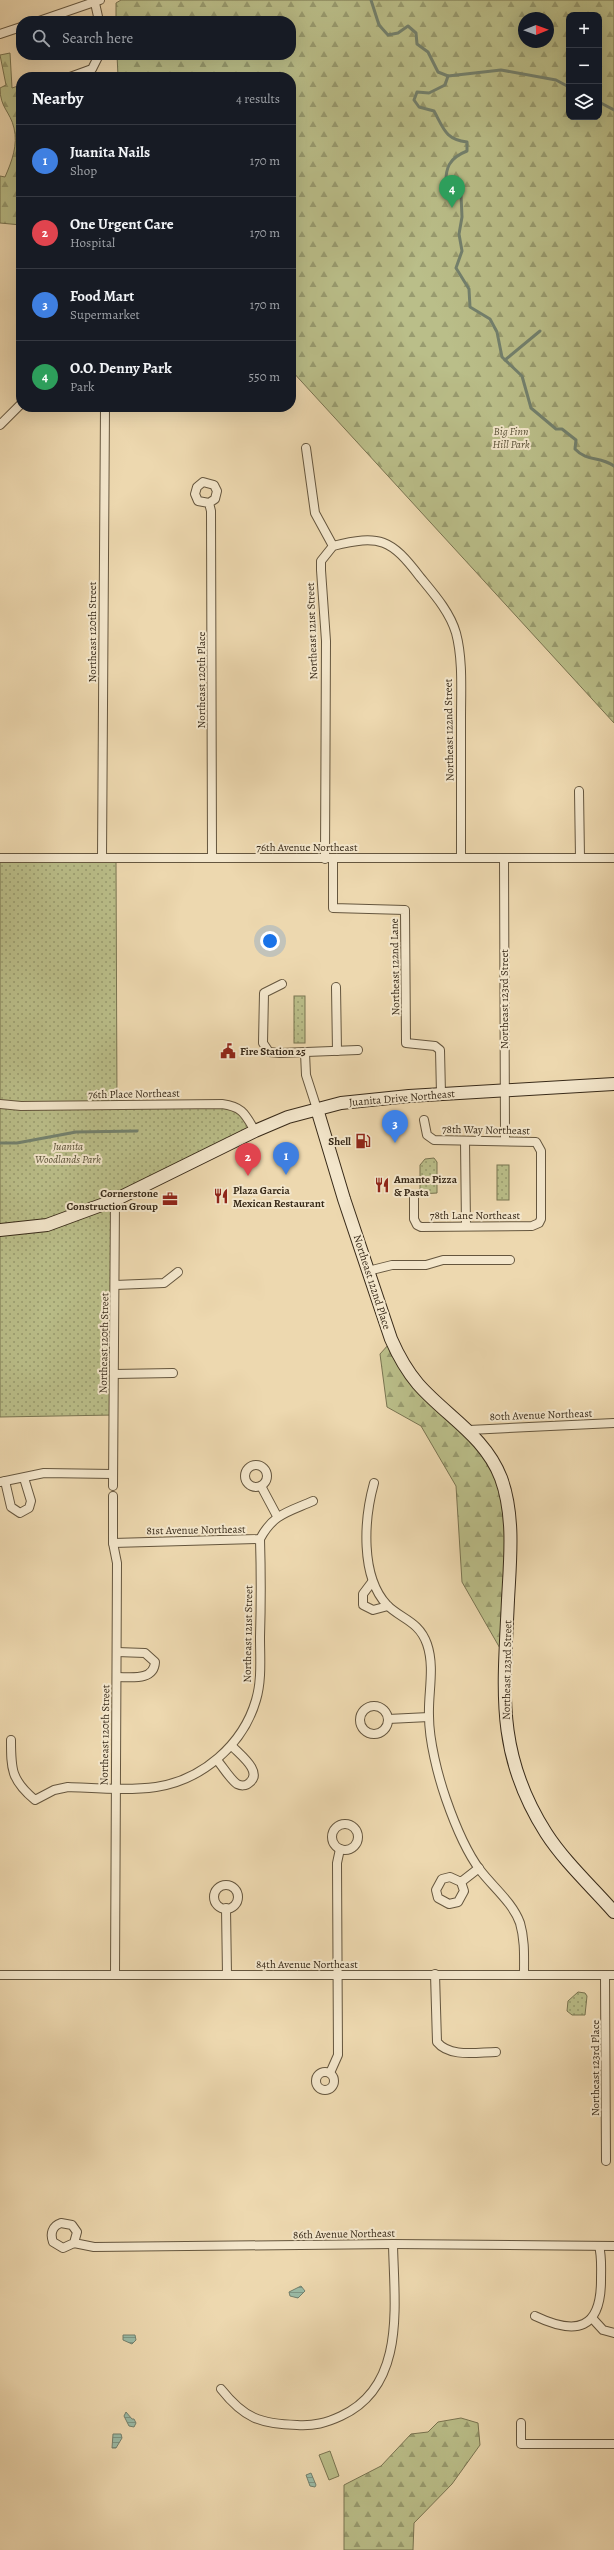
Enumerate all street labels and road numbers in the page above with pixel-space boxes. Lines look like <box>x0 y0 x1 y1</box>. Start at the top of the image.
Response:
street label: Northeast 120th Street <box>85 581 100 682</box>
street label: Northeast 121st Street <box>303 582 321 680</box>
street label: Northeast 120th Place <box>194 631 209 729</box>
street label: Northeast 122nd Street <box>441 678 457 781</box>
street label: 76th Avenue Northeast <box>256 840 358 855</box>
street label: Northeast 122nd Lane <box>387 918 403 1016</box>
street label: Northeast 123rd Street <box>497 949 512 1049</box>
street label: 76th Place Northeast <box>88 1086 180 1102</box>
street label: Juanita Drive Northeast <box>348 1086 456 1110</box>
street label: 78th Way Northeast <box>442 1122 530 1138</box>
street label: 78th Lane Northeast <box>430 1208 521 1223</box>
street label: Northeast 122nd Place <box>350 1233 394 1331</box>
street label: Northeast 120th Street <box>96 1292 112 1393</box>
street label: 80th Avenue Northeast <box>489 1406 593 1424</box>
street label: 81st Avenue Northeast <box>146 1522 246 1538</box>
street label: Northeast 121st Street <box>240 1585 256 1683</box>
street label: Northeast 123rd Street <box>499 1620 515 1720</box>
street label: Northeast 120th Street <box>97 1684 113 1785</box>
street label: 84th Avenue Northeast <box>256 1957 358 1972</box>
street label: Northeast 123rd Place <box>588 2020 603 2116</box>
street label: 86th Avenue Northeast <box>293 2226 396 2242</box>

